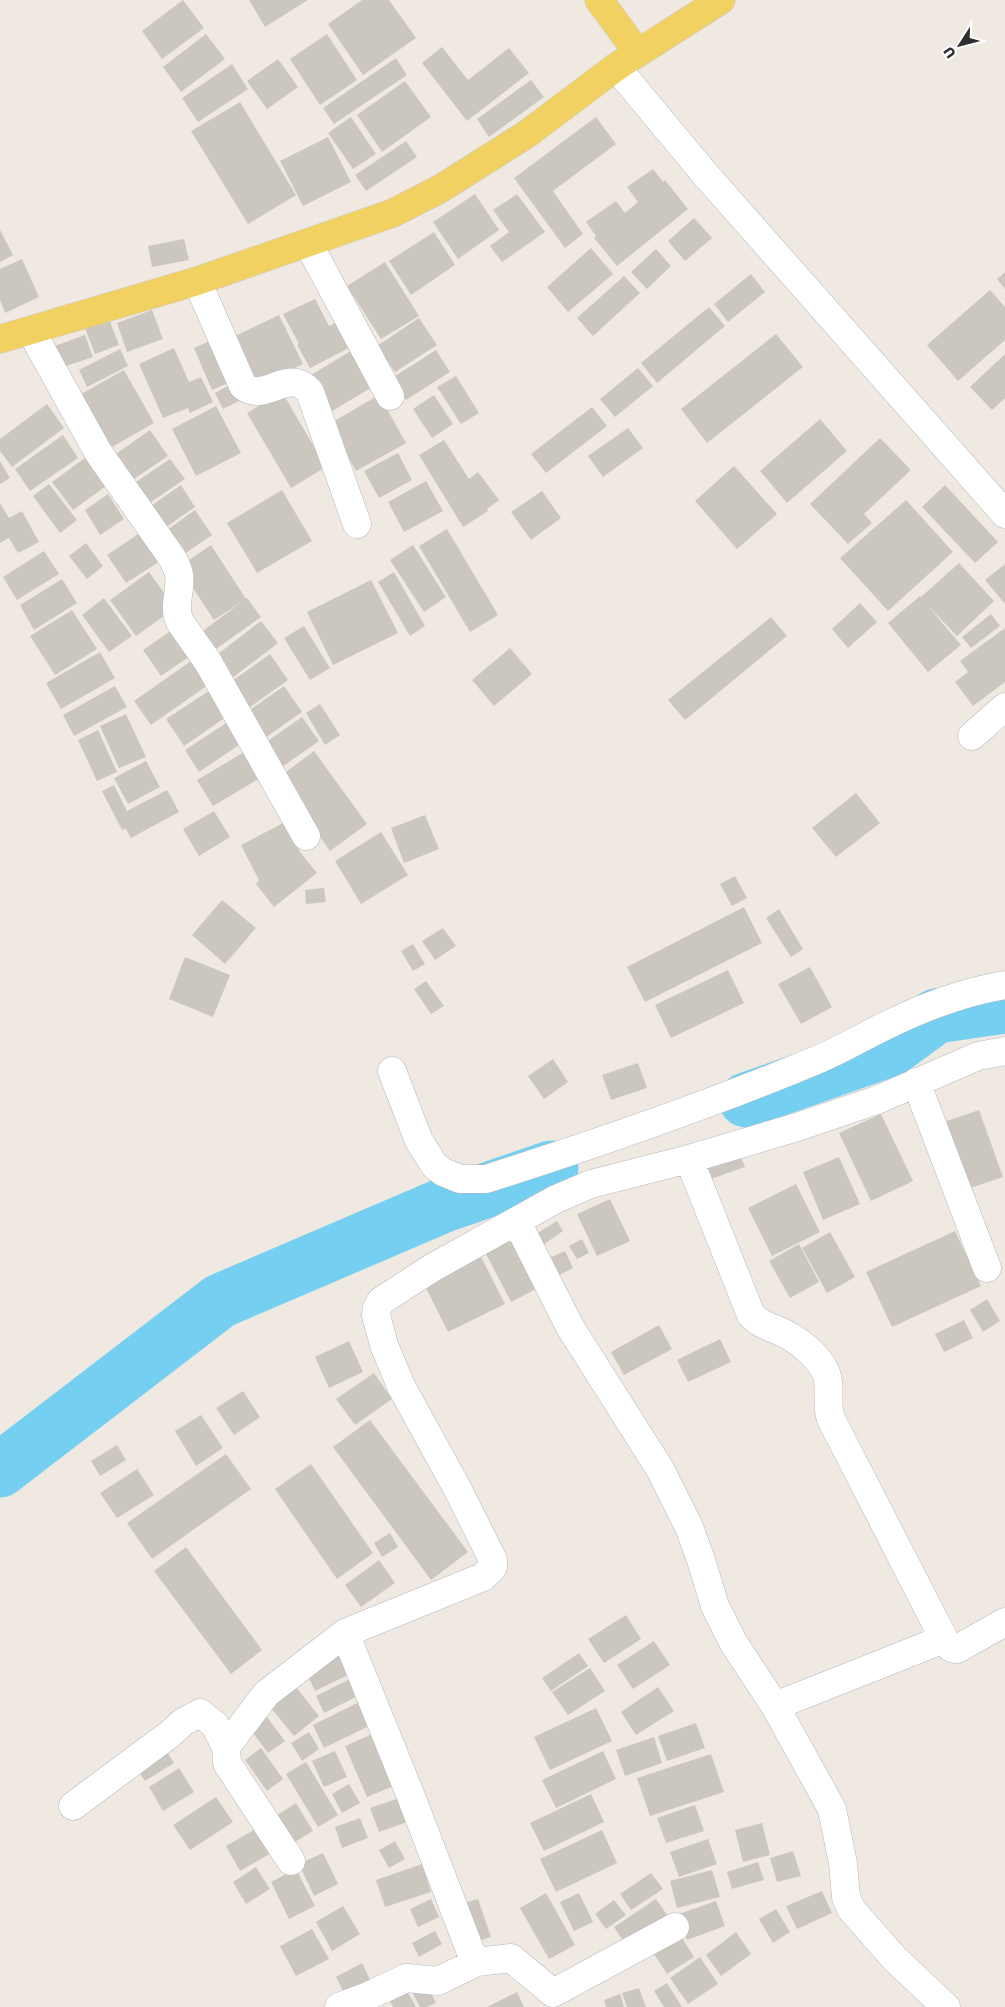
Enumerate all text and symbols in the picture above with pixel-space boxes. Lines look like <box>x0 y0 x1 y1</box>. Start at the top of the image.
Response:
north arrow <box>935 20 985 70</box>
text: U <box>940 43 960 61</box>

